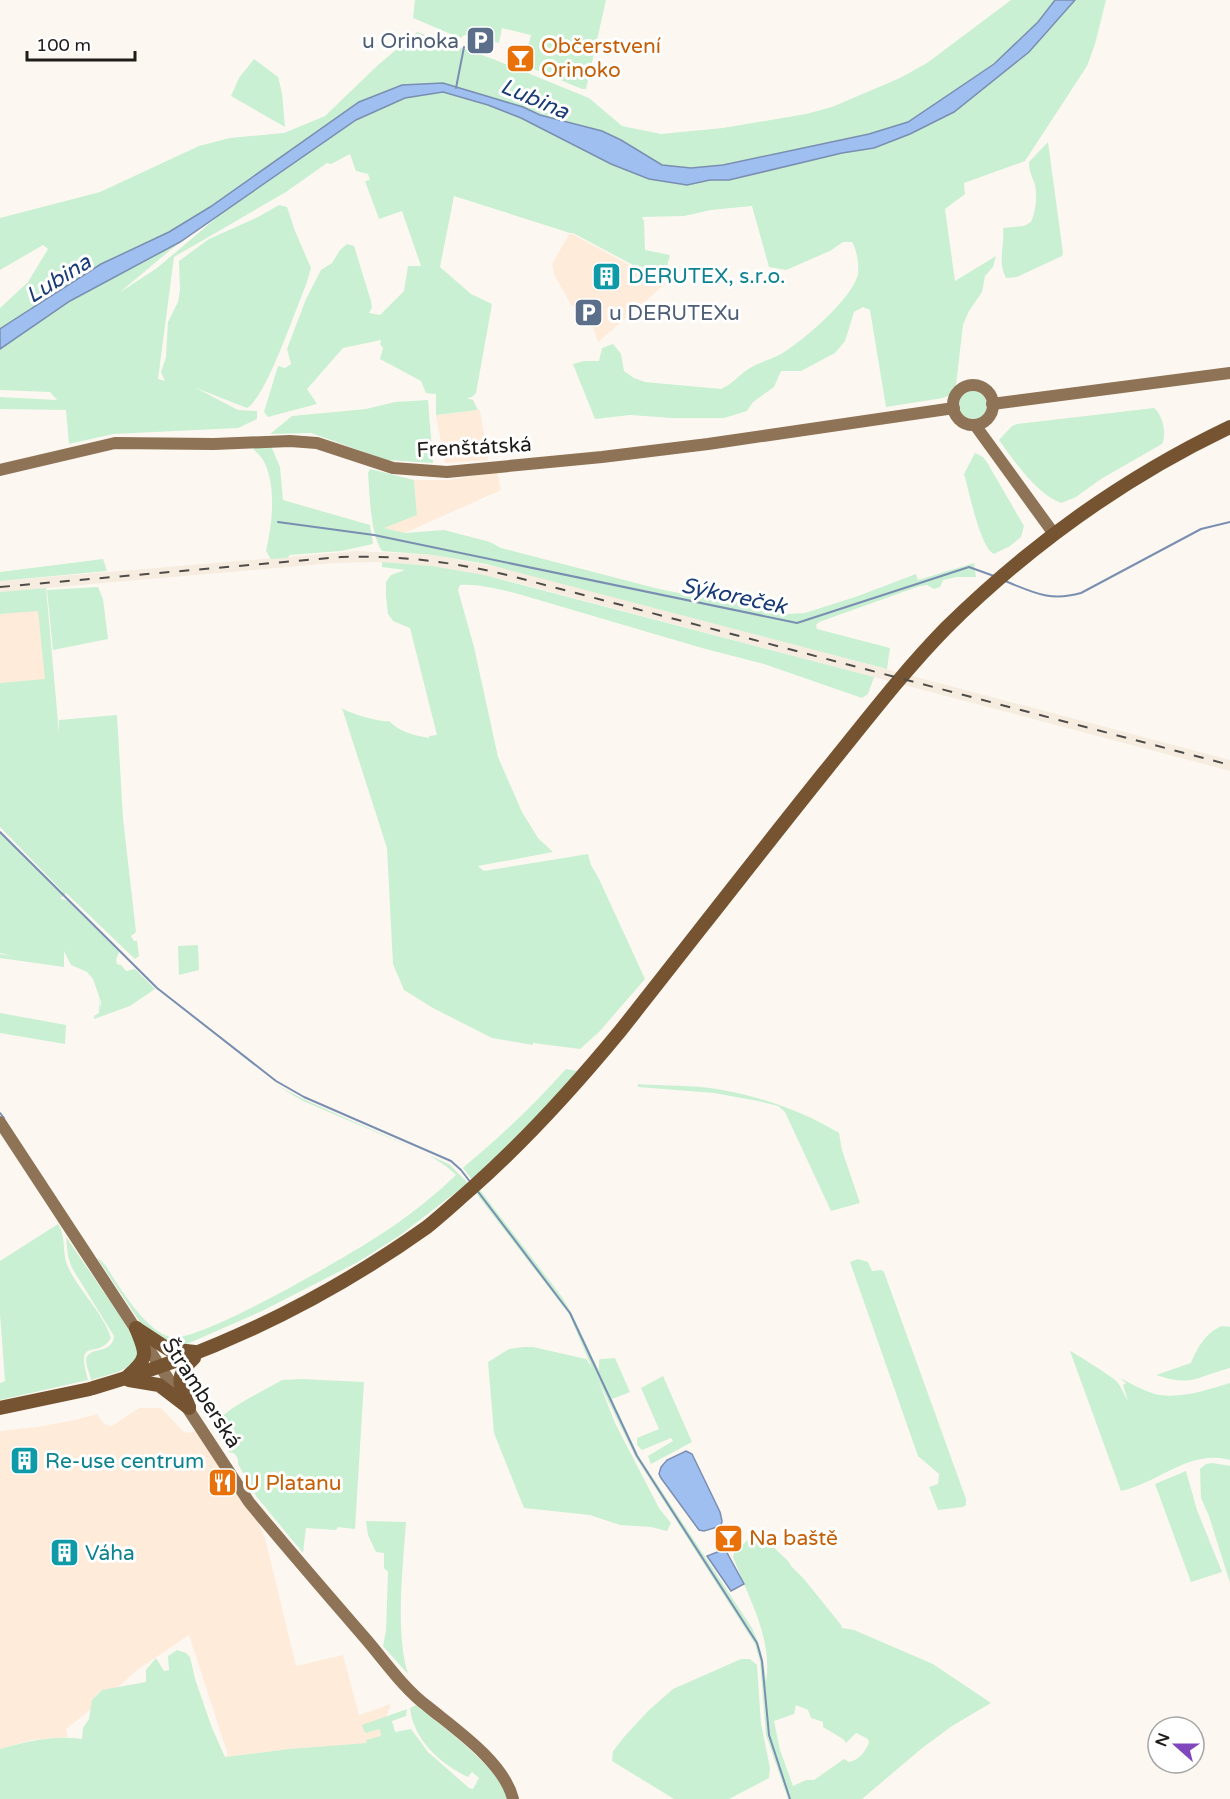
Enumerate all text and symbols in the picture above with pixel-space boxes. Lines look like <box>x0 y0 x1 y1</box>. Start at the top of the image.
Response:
scale bar <box>27 24 135 62</box>
parking icon: u Orinoka <box>464 25 496 57</box>
place label: u Orinoka <box>362 29 459 54</box>
text: 100 m <box>36 34 91 56</box>
place label: Občerstvení Orinoko <box>541 34 661 83</box>
bar icon: Občerstvení Orinoko <box>504 42 536 74</box>
water label: Lubina <box>497 73 573 125</box>
water label: Lubina <box>21 249 96 309</box>
building icon: DERUTEX, s.r.o. <box>591 260 623 292</box>
place label: DERUTEX, s.r.o. <box>628 264 785 289</box>
parking icon: u DERUTEXu <box>572 297 604 329</box>
place label: u DERUTEXu <box>609 301 740 326</box>
street label: Frenštátská <box>416 432 532 463</box>
water label: Sýkoreček <box>679 572 791 620</box>
street label: Štramberská <box>157 1334 246 1453</box>
building icon: Re-use centrum <box>8 1445 40 1477</box>
place label: Re-use centrum <box>45 1449 204 1474</box>
restaurant icon: U Platanu <box>207 1467 239 1499</box>
place label: U Platanu <box>244 1471 341 1496</box>
bar icon: Na baště <box>712 1522 744 1554</box>
place label: Na baště <box>749 1526 838 1551</box>
building icon: Váha <box>48 1537 80 1569</box>
place label: Váha <box>85 1541 135 1566</box>
north arrow <box>1146 1715 1206 1775</box>
text: N <box>1151 1730 1175 1750</box>

